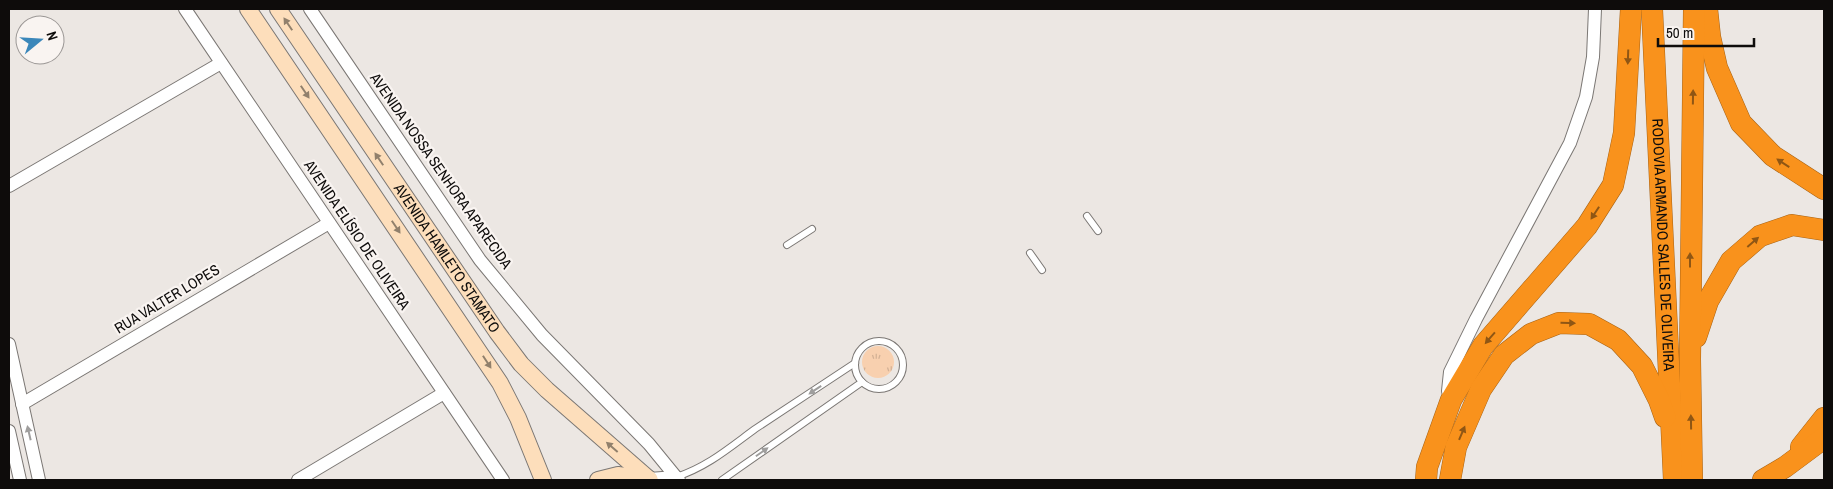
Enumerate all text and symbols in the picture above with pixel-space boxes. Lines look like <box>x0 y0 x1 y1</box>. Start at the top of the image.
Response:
north arrow <box>15 15 65 65</box>
scale bar <box>1658 15 1754 47</box>
one-way arrow <box>283 17 293 31</box>
text: 50 m <box>1666 22 1693 43</box>
text: N <box>43 29 62 43</box>
one-way arrow <box>1623 50 1631 66</box>
street label: AVENIDA NOSSA SENHORA APARECIDA <box>365 68 518 274</box>
one-way arrow <box>300 86 309 99</box>
one-way arrow <box>1689 89 1697 105</box>
street label: RODOVIA ARMANDO SALLES DE OLIVEIRA <box>1647 118 1680 372</box>
one-way arrow <box>374 152 384 165</box>
street label: AVENIDA ELÍSIO DE OLIVEIRA <box>299 155 416 314</box>
one-way arrow <box>1777 158 1790 167</box>
street label: AVENIDA HAMLETO STAMATO <box>389 178 505 337</box>
one-way arrow <box>1590 207 1600 220</box>
one-way arrow <box>391 220 401 234</box>
one-way arrow <box>1747 237 1759 248</box>
one-way arrow <box>1686 252 1694 268</box>
street label: RUA VALTER LOPES <box>110 259 223 338</box>
one-way arrow <box>1560 320 1576 328</box>
one-way arrow <box>1485 331 1496 344</box>
one-way arrow <box>482 355 491 368</box>
one-way arrow <box>808 385 821 395</box>
one-way arrow <box>1687 414 1695 430</box>
one-way arrow <box>25 425 33 440</box>
one-way arrow <box>1458 426 1466 440</box>
one-way arrow <box>606 442 618 453</box>
one-way arrow <box>755 447 769 457</box>

